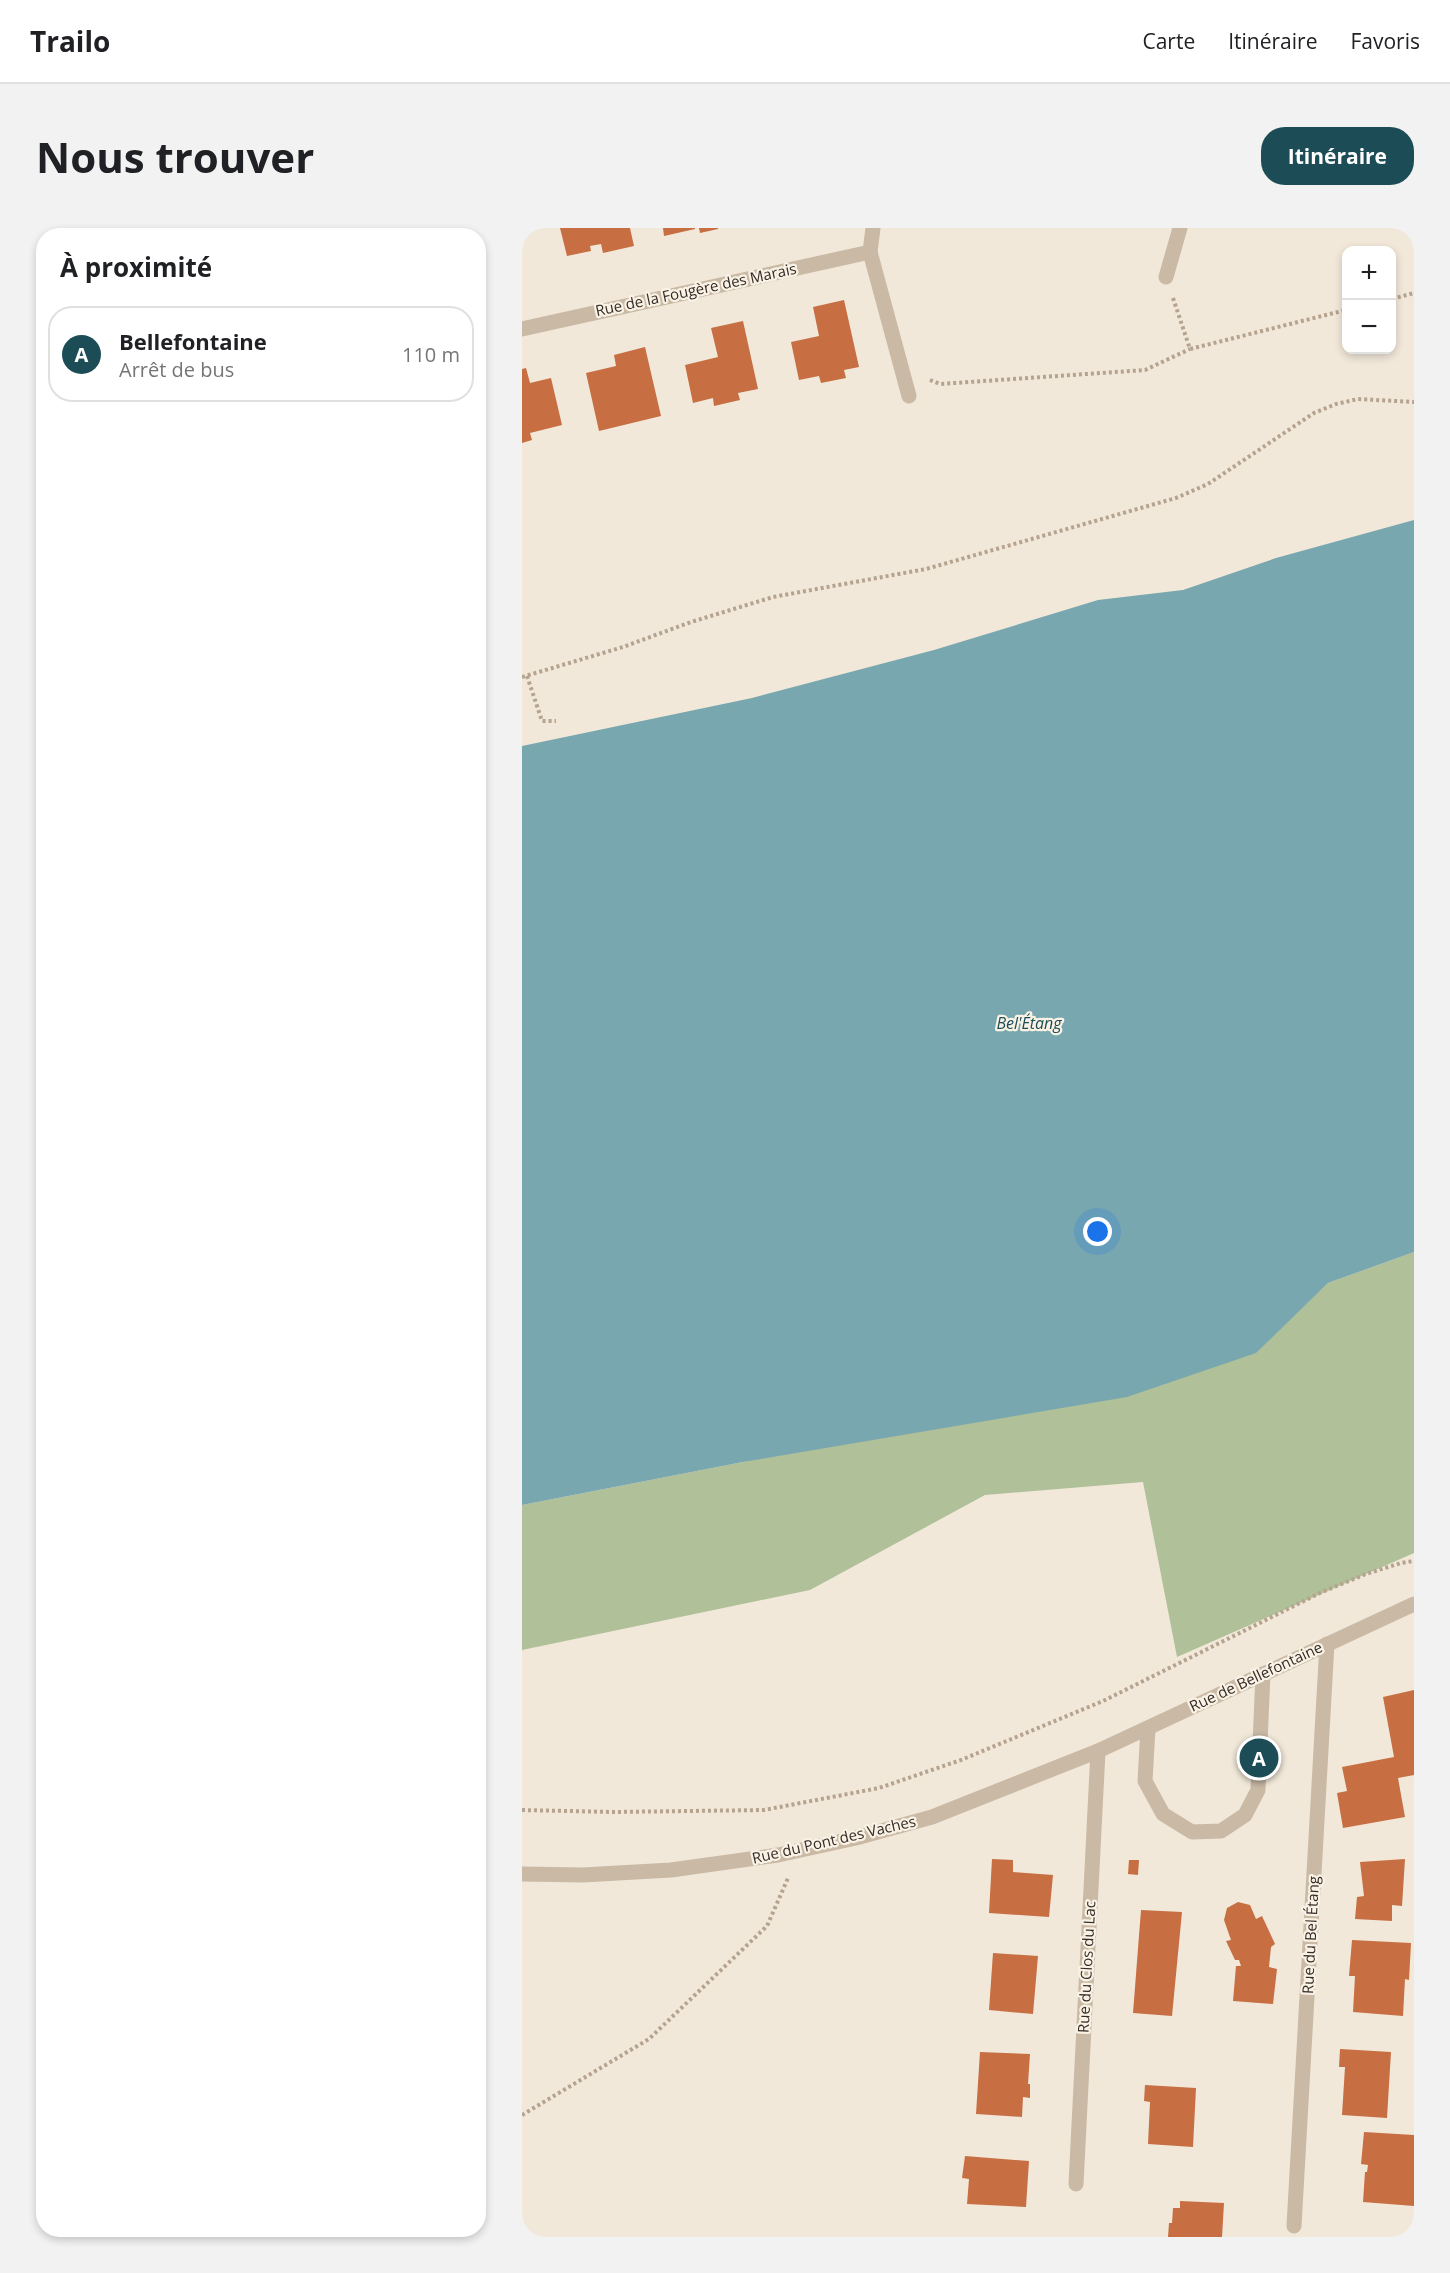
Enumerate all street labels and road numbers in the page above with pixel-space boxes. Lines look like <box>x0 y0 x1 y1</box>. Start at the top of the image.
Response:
street label: Rue de la Fougère des Marais <box>593 258 798 320</box>
street label: Rue de Bellefontaine <box>1186 1636 1325 1716</box>
street label: Rue du Pont des Vaches <box>750 1810 918 1868</box>
street label: Rue du Bel Étang <box>1297 1875 1323 1994</box>
street label: Rue du Clos du Lac <box>1073 1901 1099 2033</box>

